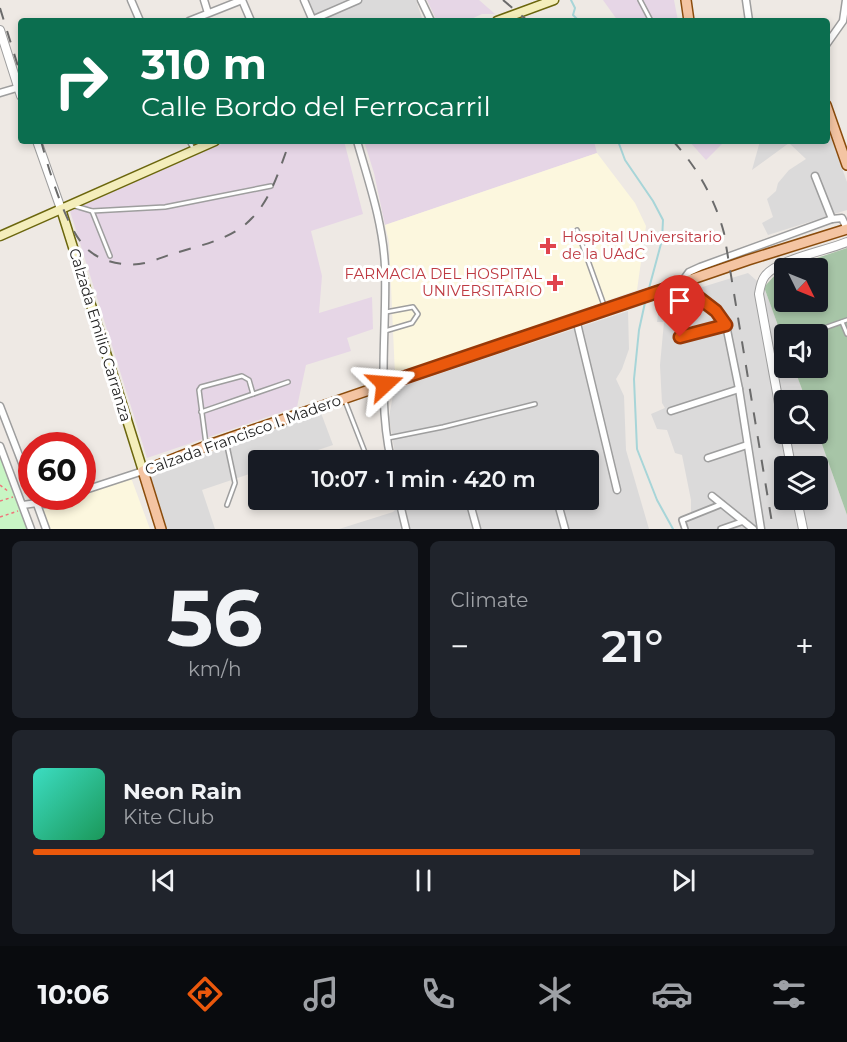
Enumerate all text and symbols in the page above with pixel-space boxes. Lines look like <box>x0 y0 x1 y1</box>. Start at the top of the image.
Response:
text: 310 m <box>141 38 267 90</box>
icon: right <box>42 42 120 120</box>
text: Calle Bordo del Ferrocarril <box>141 90 491 123</box>
place label: Hospital Universitario de la UAdC <box>562 227 722 263</box>
marker: Hospital Universitario de la UAdC <box>539 237 557 255</box>
street label: Calzada Emilio Carranza <box>65 246 136 424</box>
north arrow <box>774 258 828 312</box>
map controls <box>774 258 828 510</box>
place label: FARMACIA DEL HOSPITAL UNIVERSITARIO <box>345 264 542 300</box>
marker: FARMACIA DEL HOSPITAL UNIVERSITARIO <box>546 274 564 292</box>
pin <box>654 275 705 337</box>
icon: arrive <box>663 284 696 317</box>
button: sound <box>774 324 828 378</box>
position arrow <box>353 352 417 416</box>
street label: Calzada Francisco I. Madero <box>142 390 343 479</box>
button: search <box>774 390 828 444</box>
speed limit sign: 60 <box>18 432 96 510</box>
button: layers <box>774 456 828 510</box>
text: 10:07 · 1 min · 420 m <box>311 466 536 493</box>
text: 56 <box>167 570 263 666</box>
text: Climate <box>451 588 528 612</box>
text: 21° <box>601 618 663 673</box>
text: − <box>451 626 469 666</box>
text: + <box>795 626 814 666</box>
text: km/h <box>188 657 241 681</box>
text: Neon Rain <box>123 778 242 805</box>
text: Kite Club <box>123 805 214 829</box>
icon: previous <box>147 864 180 897</box>
icon: pause <box>407 864 440 897</box>
icon: next <box>667 864 700 897</box>
icon: directions <box>184 973 226 1015</box>
icon: music <box>300 973 342 1015</box>
icon: phone <box>417 973 459 1015</box>
icon: climate <box>534 973 576 1015</box>
icon: car <box>651 973 693 1015</box>
icon: filters <box>768 973 810 1015</box>
text: 10:06 <box>37 978 109 1011</box>

